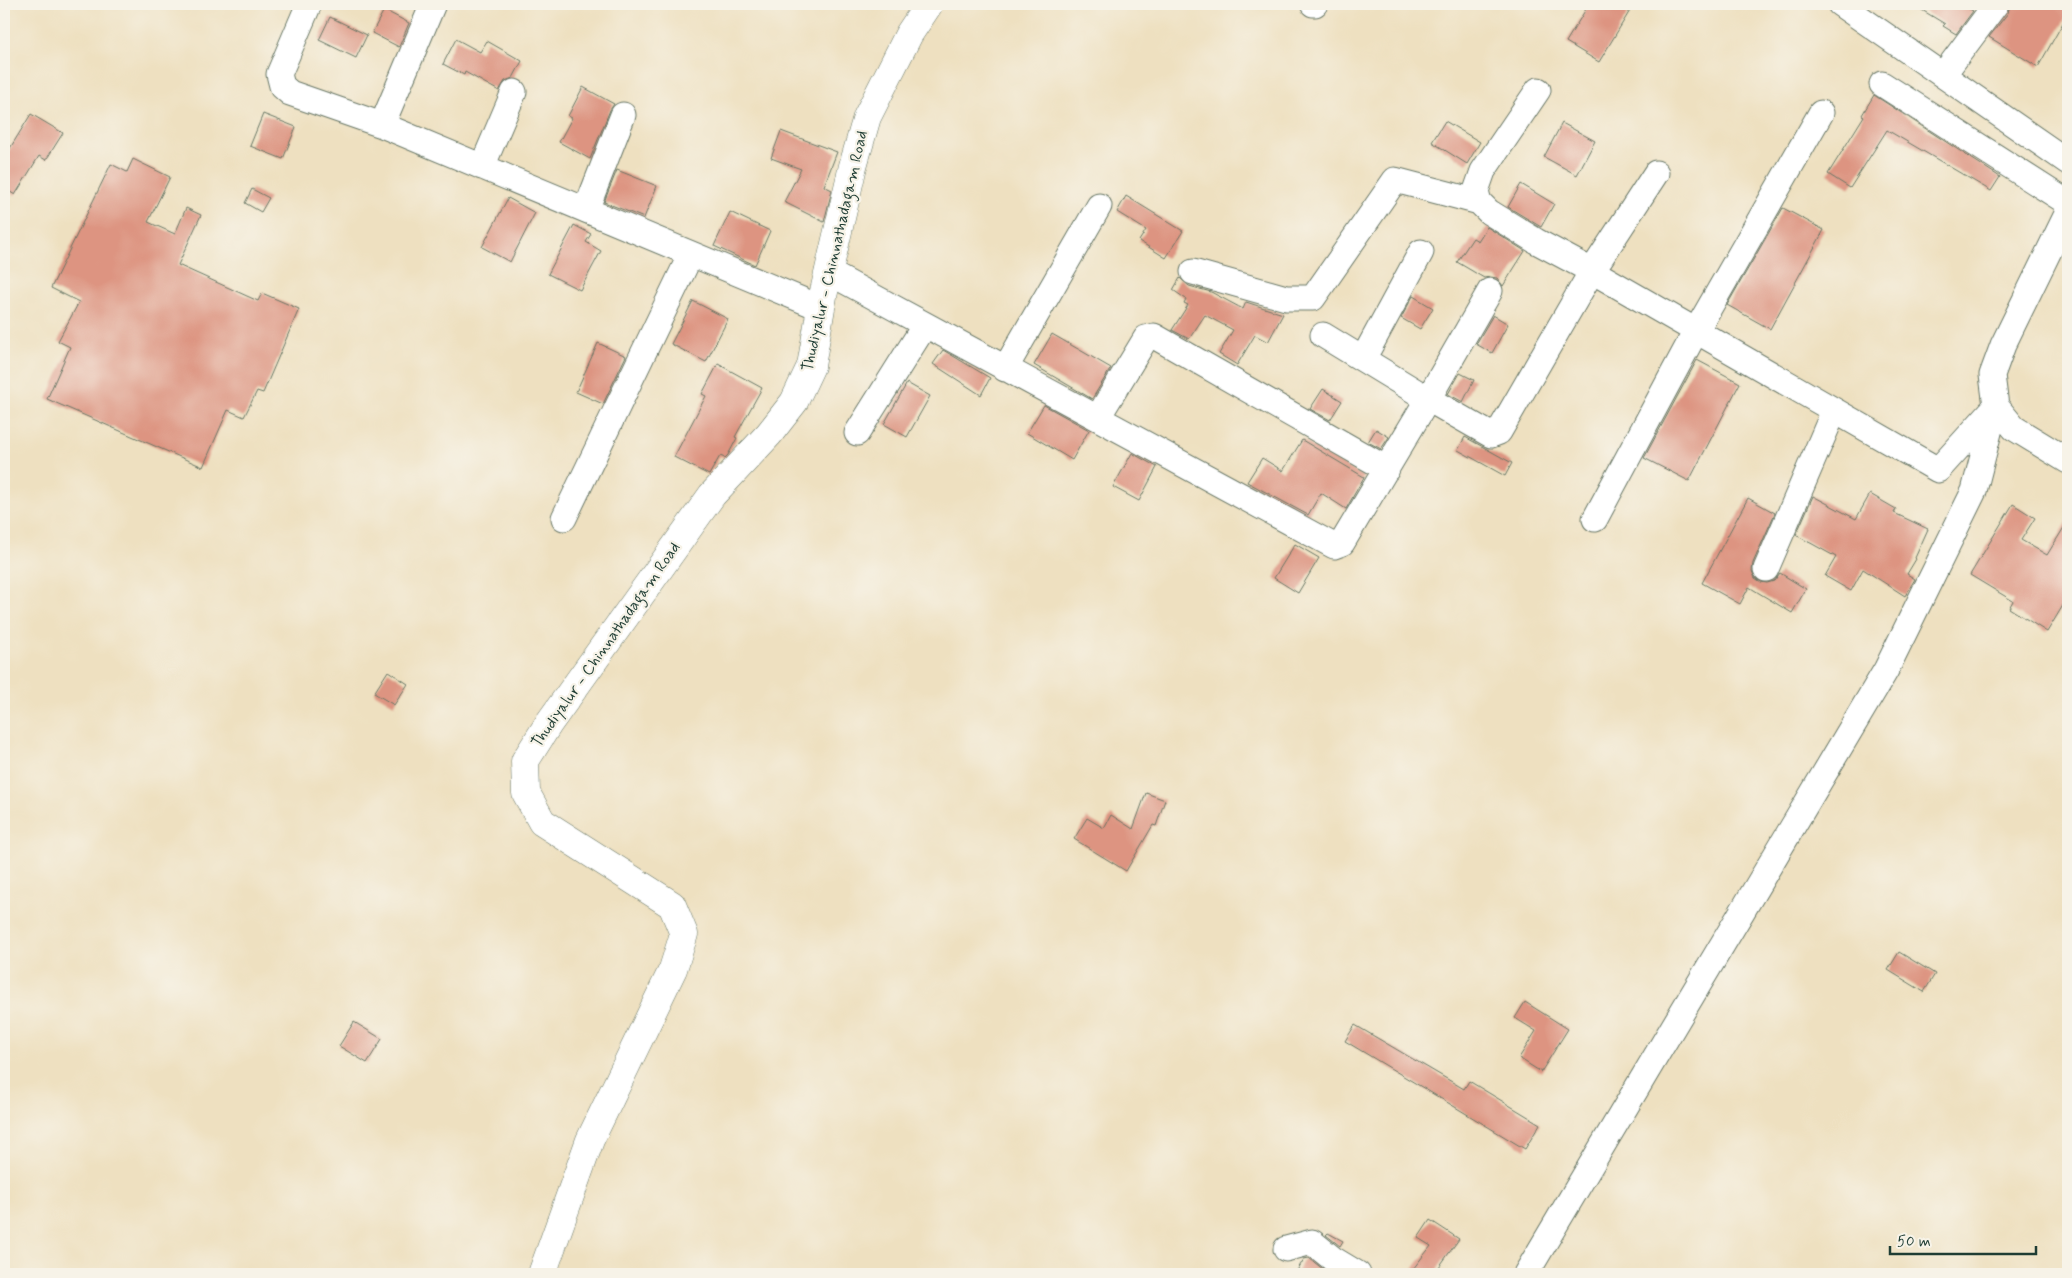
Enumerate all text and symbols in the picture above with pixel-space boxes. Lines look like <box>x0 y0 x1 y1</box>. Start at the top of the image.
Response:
street label: Thudiyalur - Chinnathadagam Road <box>797 128 874 374</box>
street label: Thudiyalur - Chinnathadagam Road <box>527 538 686 753</box>
scale bar <box>1890 1223 2036 1255</box>
text: 50 m <box>1897 1232 1931 1252</box>

